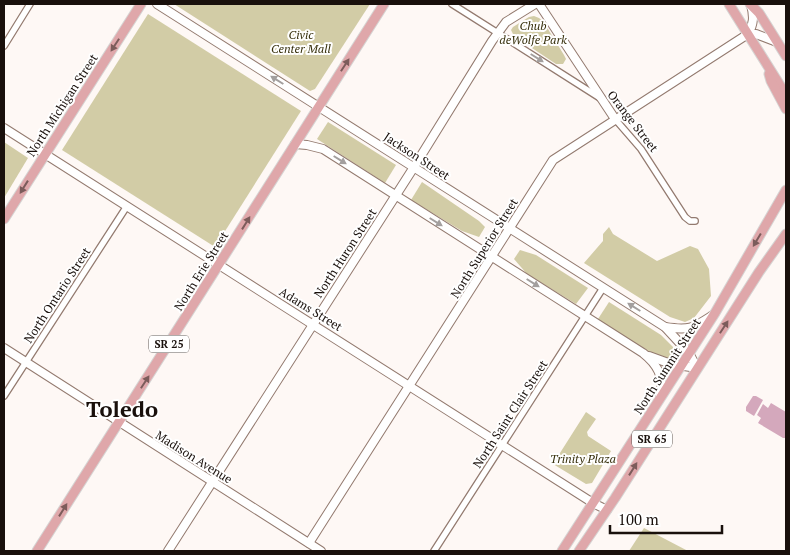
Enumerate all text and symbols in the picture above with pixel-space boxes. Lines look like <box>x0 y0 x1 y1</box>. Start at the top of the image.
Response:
park label: Chub deWolfe Park <box>499 18 567 47</box>
park label: Civic Center Mall <box>271 27 332 56</box>
one-way arrow <box>110 38 120 51</box>
street label: North Michigan Street <box>23 50 101 159</box>
one-way arrow <box>531 54 544 63</box>
one-way arrow <box>340 59 349 72</box>
one-way arrow <box>271 75 284 85</box>
street label: Orange Street <box>604 87 662 155</box>
street label: Jackson Street <box>381 129 453 183</box>
one-way arrow <box>333 156 346 165</box>
one-way arrow <box>20 180 29 193</box>
street label: North Superior Street <box>447 195 521 301</box>
street label: North Huron Street <box>311 205 380 300</box>
one-way arrow <box>241 217 250 230</box>
one-way arrow <box>430 217 443 227</box>
street label: North Erie Street <box>171 228 232 313</box>
one-way arrow <box>753 233 762 246</box>
street label: North Ontario Street <box>21 244 94 346</box>
one-way arrow <box>526 278 539 288</box>
street label: Adams Street <box>277 284 346 335</box>
one-way arrow <box>627 303 640 312</box>
street label: North Summit Street <box>630 315 704 417</box>
one-way arrow <box>719 321 728 334</box>
road number: SR 25 <box>149 336 189 352</box>
street label: North Saint Clair Street <box>470 357 551 471</box>
one-way arrow <box>140 375 150 388</box>
district label: Toledo <box>86 394 158 423</box>
street label: Madison Avenue <box>153 427 235 487</box>
road number: SR 65 <box>632 430 672 448</box>
park label: Trinity Plaza <box>550 451 616 466</box>
one-way arrow <box>629 462 638 475</box>
scale bar <box>610 502 722 534</box>
one-way arrow <box>58 503 68 517</box>
text: 100 m <box>618 509 659 529</box>

